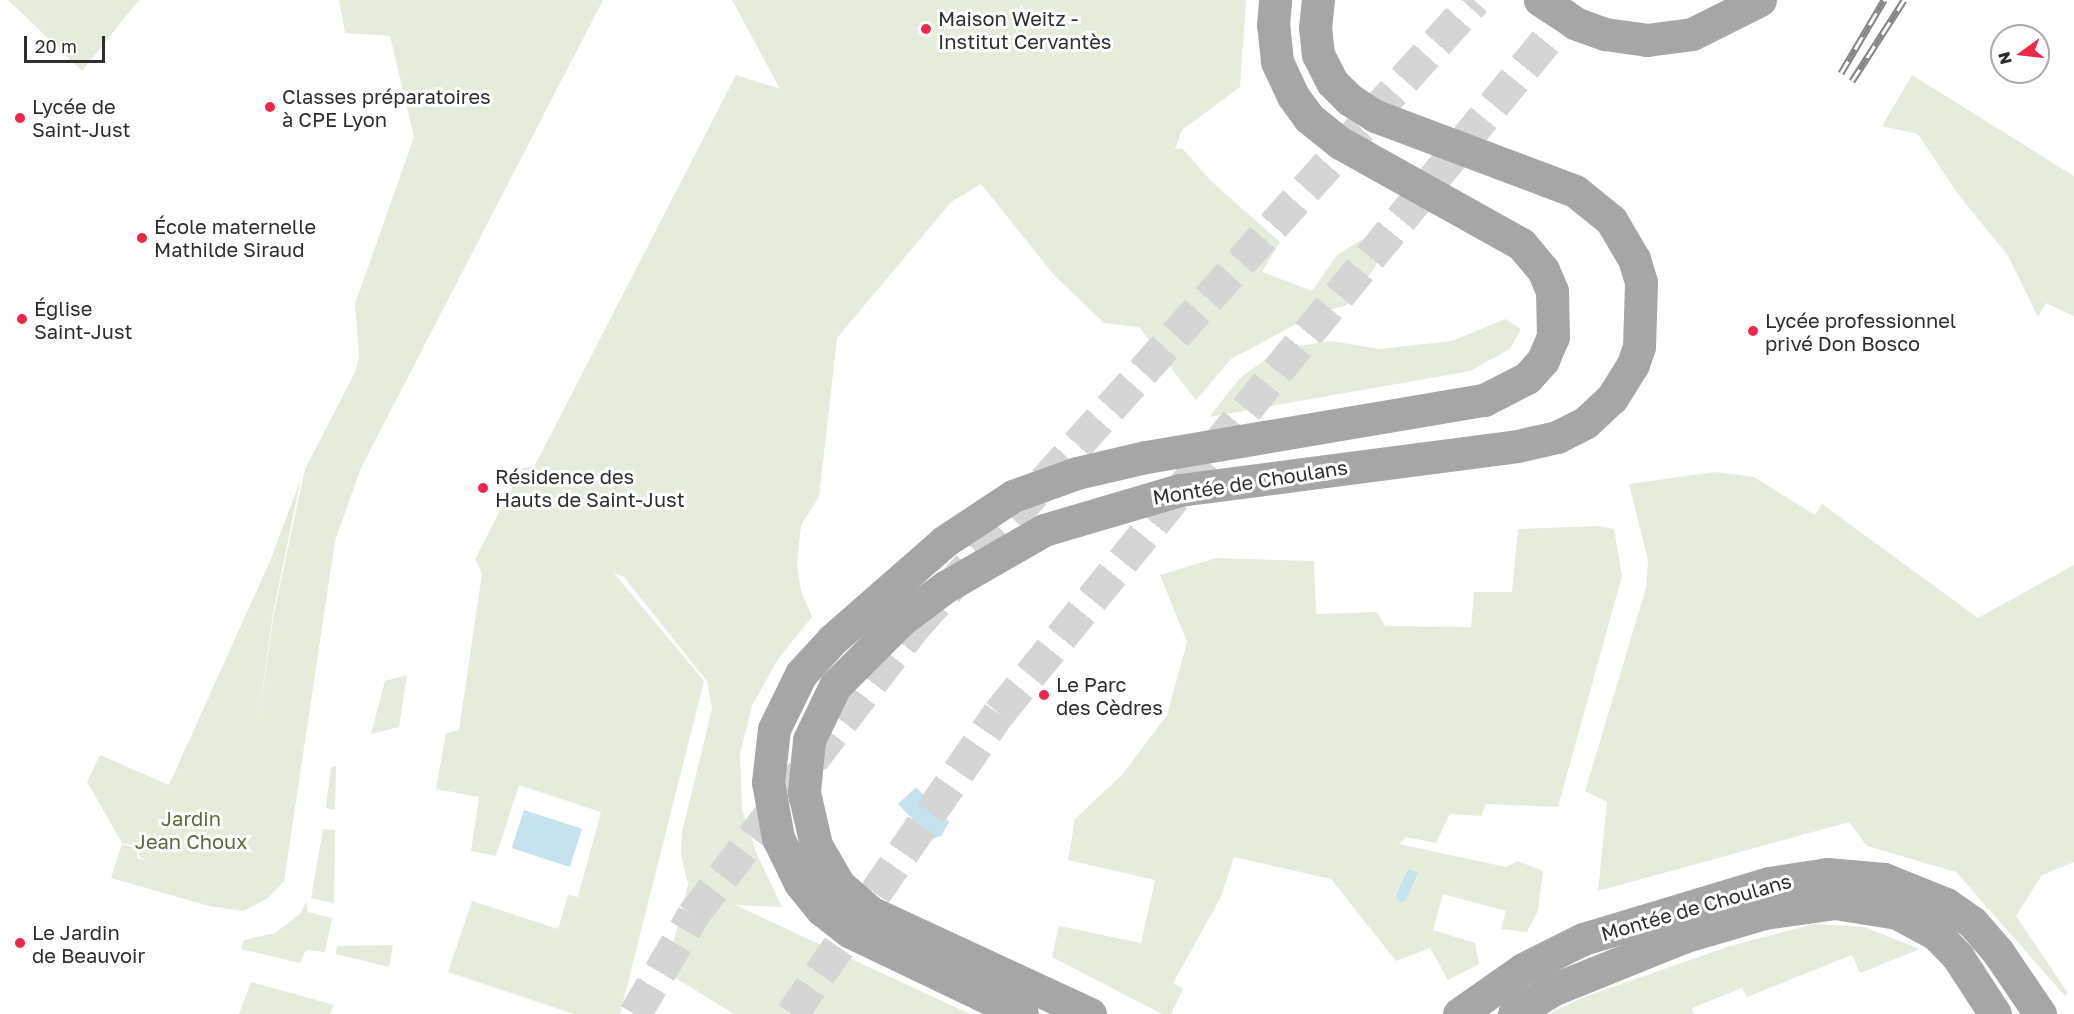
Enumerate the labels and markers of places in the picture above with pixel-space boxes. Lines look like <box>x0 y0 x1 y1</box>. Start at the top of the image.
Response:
place label: Maison Weitz - Institut Cervantès <box>938 6 1111 53</box>
marker: Maison Weitz - Institut Cervantès <box>919 22 933 36</box>
place label: Classes préparatoires à CPE Lyon <box>282 84 491 131</box>
place label: Lycée de Saint-Just <box>32 94 131 141</box>
marker: Classes préparatoires à CPE Lyon <box>263 100 277 114</box>
marker: Lycée de Saint-Just <box>13 111 27 125</box>
place label: École maternelle Mathilde Siraud <box>154 214 316 261</box>
marker: École maternelle Mathilde Siraud <box>135 231 149 245</box>
place label: Église Saint-Just <box>34 296 133 343</box>
place label: Lycée professionnel privé Don Bosco <box>1765 308 1956 355</box>
marker: Église Saint-Just <box>15 312 29 326</box>
marker: Lycée professionnel privé Don Bosco <box>1746 324 1760 338</box>
place label: Résidence des Hauts de Saint-Just <box>495 464 685 511</box>
marker: Résidence des Hauts de Saint-Just <box>476 481 490 495</box>
place label: Le Parc des Cèdres <box>1056 672 1163 719</box>
marker: Le Parc des Cèdres <box>1037 688 1051 702</box>
place label: Le Jardin de Beauvoir <box>32 920 145 967</box>
marker: Le Jardin de Beauvoir <box>13 936 27 950</box>

